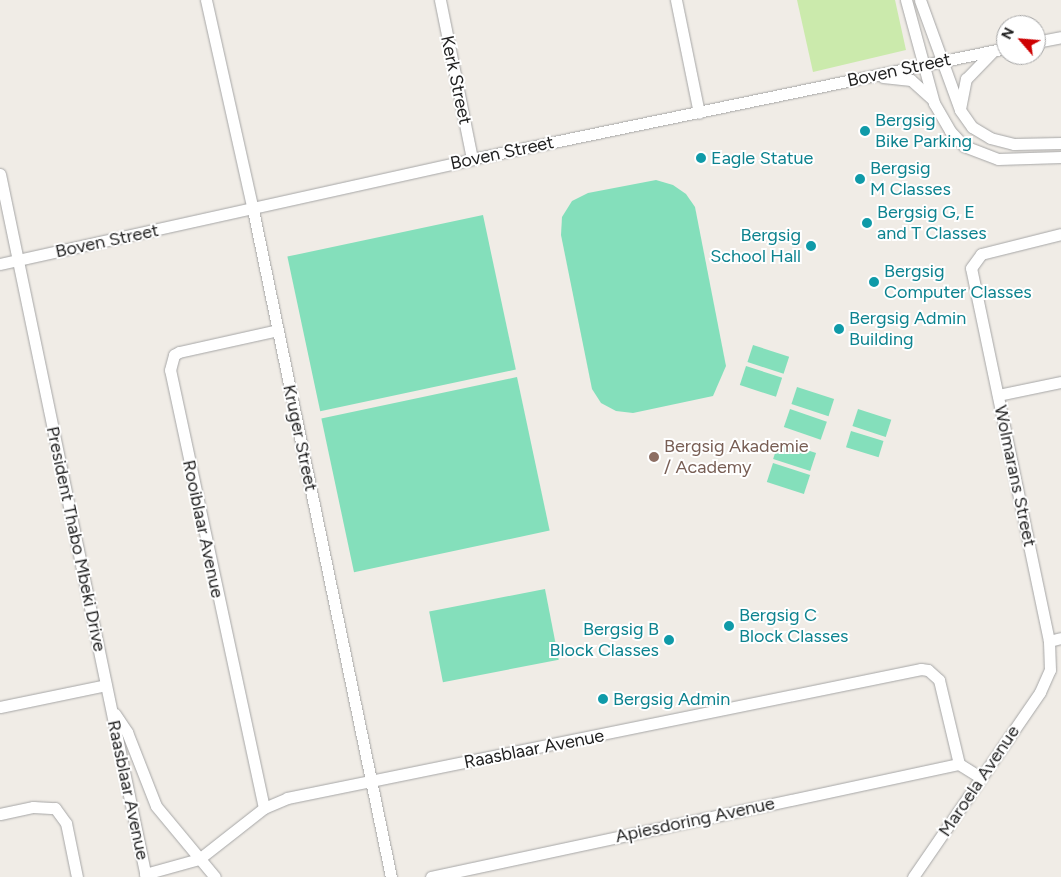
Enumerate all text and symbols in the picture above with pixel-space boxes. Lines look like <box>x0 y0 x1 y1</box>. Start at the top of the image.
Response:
north arrow <box>996 15 1046 65</box>
text: N <box>998 25 1018 42</box>
street label: Kerk Street <box>436 34 476 126</box>
street label: Boven Street <box>845 49 953 91</box>
place label: Bergsig Bike Parking <box>875 110 972 152</box>
marker: Bergsig Bike Parking <box>859 125 871 137</box>
street label: Boven Street <box>448 132 556 174</box>
place label: Eagle Statue <box>711 147 813 169</box>
marker: Eagle Statue <box>695 152 707 164</box>
place label: Bergsig M Classes <box>870 158 951 200</box>
marker: Bergsig M Classes <box>854 173 866 185</box>
place label: Bergsig G, E and T Classes <box>877 202 987 244</box>
marker: Bergsig G, E and T Classes <box>861 217 873 229</box>
street label: Boven Street <box>53 220 161 262</box>
place label: Bergsig School Hall <box>710 225 801 268</box>
marker: Bergsig School Hall <box>805 240 817 252</box>
place label: Bergsig Computer Classes <box>884 261 1032 304</box>
marker: Bergsig Computer Classes <box>868 276 880 288</box>
place label: Bergsig Admin Building <box>849 308 966 350</box>
marker: Bergsig Admin Building <box>833 323 845 335</box>
street label: Kruger Street <box>278 383 322 493</box>
street label: Wolmarans Street <box>989 403 1041 549</box>
street label: President Thabo Mbeki Drive <box>42 424 110 654</box>
place label: Bergsig Akademie / Academy <box>664 436 809 478</box>
marker: Bergsig Akademie / Academy <box>648 451 660 463</box>
street label: Rooiblaar Avenue <box>178 458 228 600</box>
place label: Bergsig C Block Classes <box>739 605 848 648</box>
place label: Bergsig B Block Classes <box>550 619 659 662</box>
marker: Bergsig C Block Classes <box>723 620 735 632</box>
marker: Bergsig B Block Classes <box>663 634 675 646</box>
place label: Bergsig Admin <box>613 688 730 710</box>
marker: Bergsig Admin <box>597 693 609 705</box>
street label: Raasblaar Avenue <box>103 718 153 862</box>
street label: Maroela Avenue <box>934 721 1024 841</box>
street label: Raasblaar Avenue <box>462 725 606 773</box>
street label: Apiesdoring Avenue <box>613 793 777 847</box>

